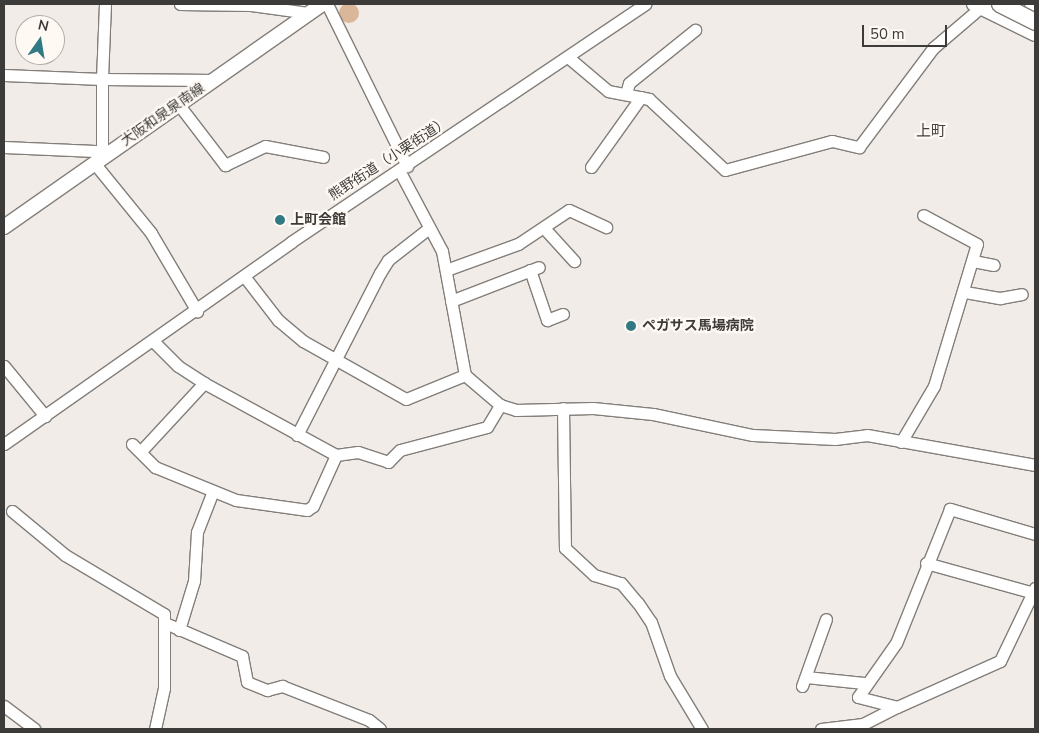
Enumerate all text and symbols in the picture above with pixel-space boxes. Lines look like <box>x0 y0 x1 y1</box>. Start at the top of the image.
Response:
north arrow <box>15 15 65 65</box>
text: N <box>36 15 50 36</box>
scale bar <box>864 15 949 47</box>
text: 50 m <box>870 24 905 44</box>
street label: 大阪和泉泉南線 <box>118 80 208 150</box>
street label: 熊野街道（小栗街道） <box>326 114 452 204</box>
district label: 上町 <box>916 123 946 141</box>
place label: 上町会館 <box>290 212 346 228</box>
marker: 上町会館 <box>274 214 286 226</box>
place label: ペガサス馬場病院 <box>642 318 754 334</box>
marker: ペガサス馬場病院 <box>624 319 638 333</box>

